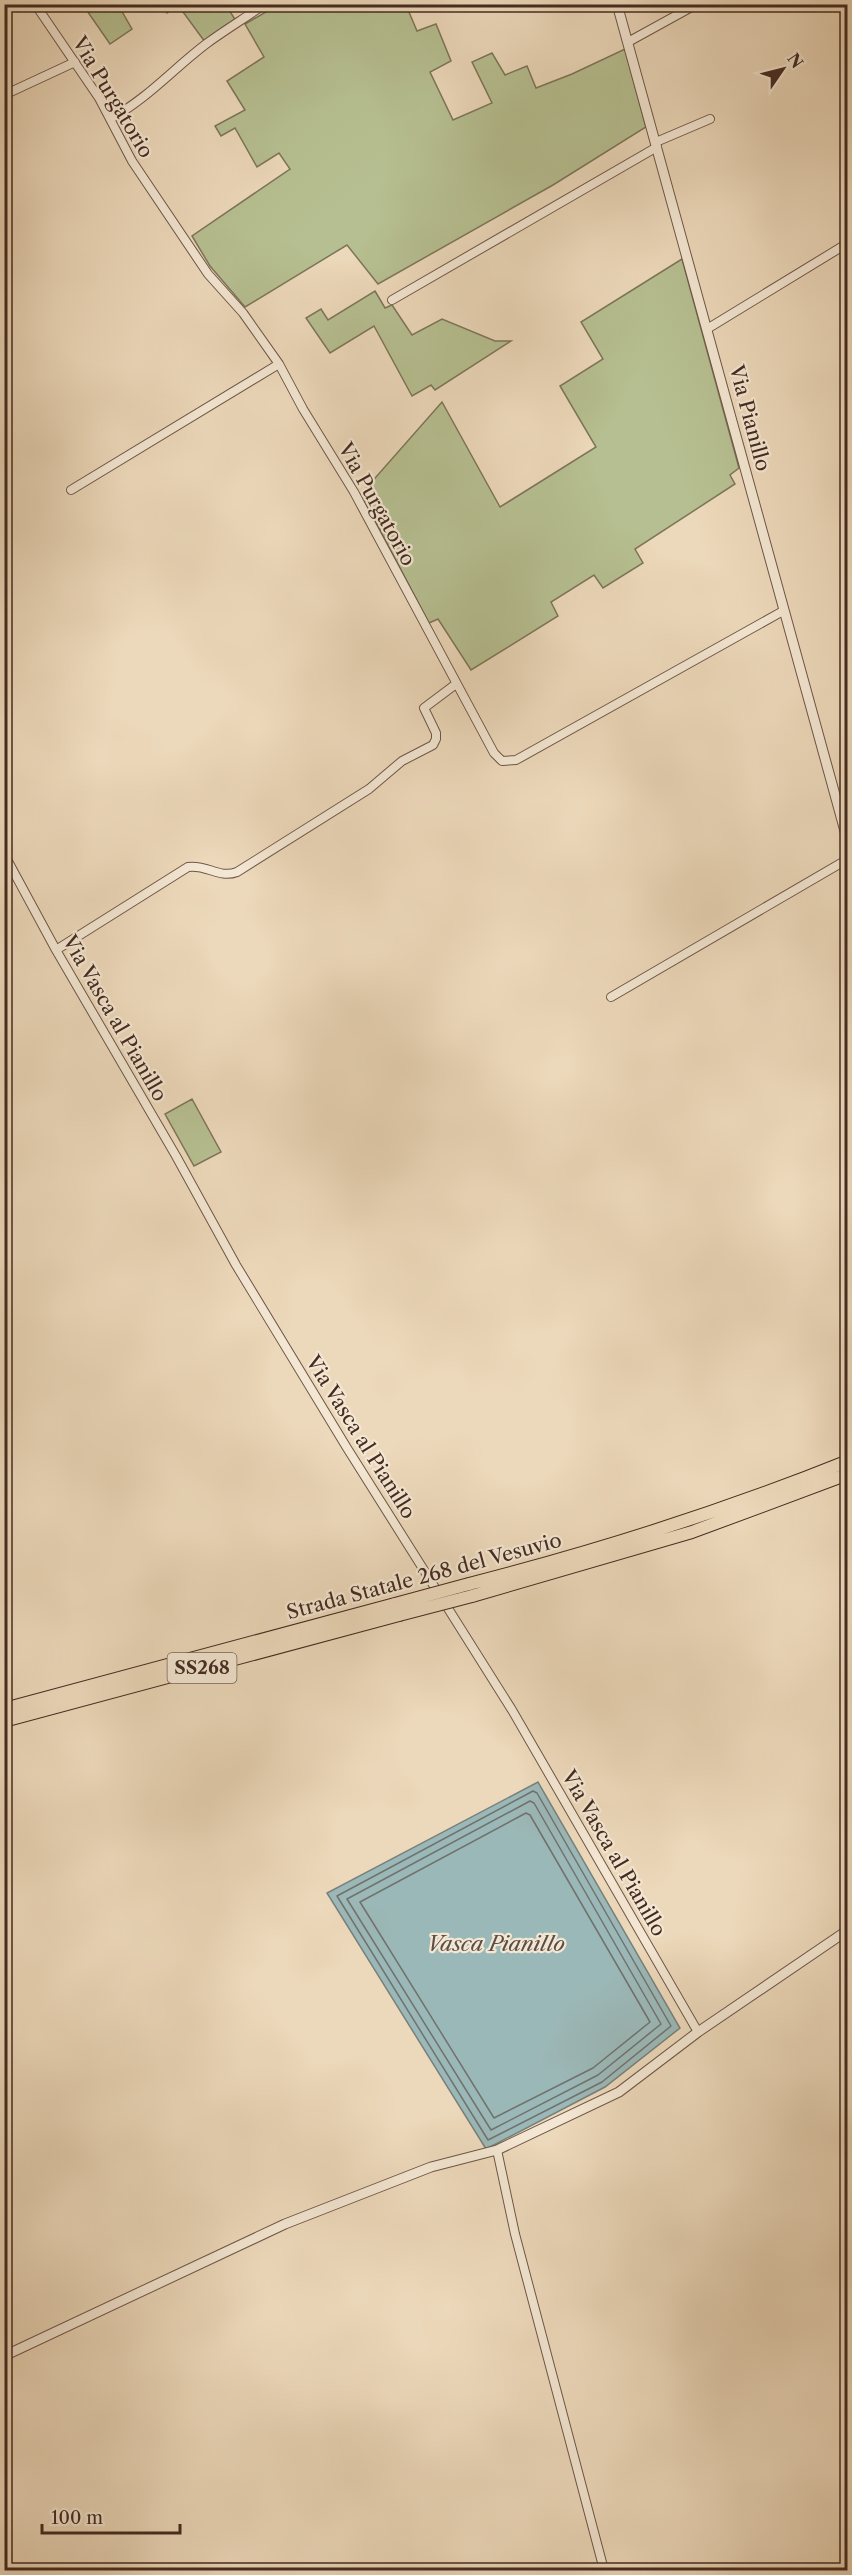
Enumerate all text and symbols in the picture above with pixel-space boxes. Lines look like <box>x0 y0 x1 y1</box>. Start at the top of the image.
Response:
street label: Via Purgatorio <box>67 31 159 162</box>
north arrow <box>753 39 813 99</box>
text: N <box>783 49 808 72</box>
street label: Via Pianillo <box>724 361 776 474</box>
street label: Via Purgatorio <box>333 437 421 570</box>
street label: Via Vasca al Pianillo <box>57 930 172 1105</box>
street label: Via Vasca al Pianillo <box>301 1350 421 1523</box>
street label: Strada Statale 268 del Vesuvio <box>284 1528 564 1624</box>
road number: SS268 <box>168 1653 236 1683</box>
street label: Via Vasca al Pianillo <box>556 1765 671 1940</box>
water label: Vasca Pianillo <box>427 1931 565 1956</box>
scale bar <box>42 2497 180 2535</box>
text: 100 m <box>51 2507 103 2529</box>

